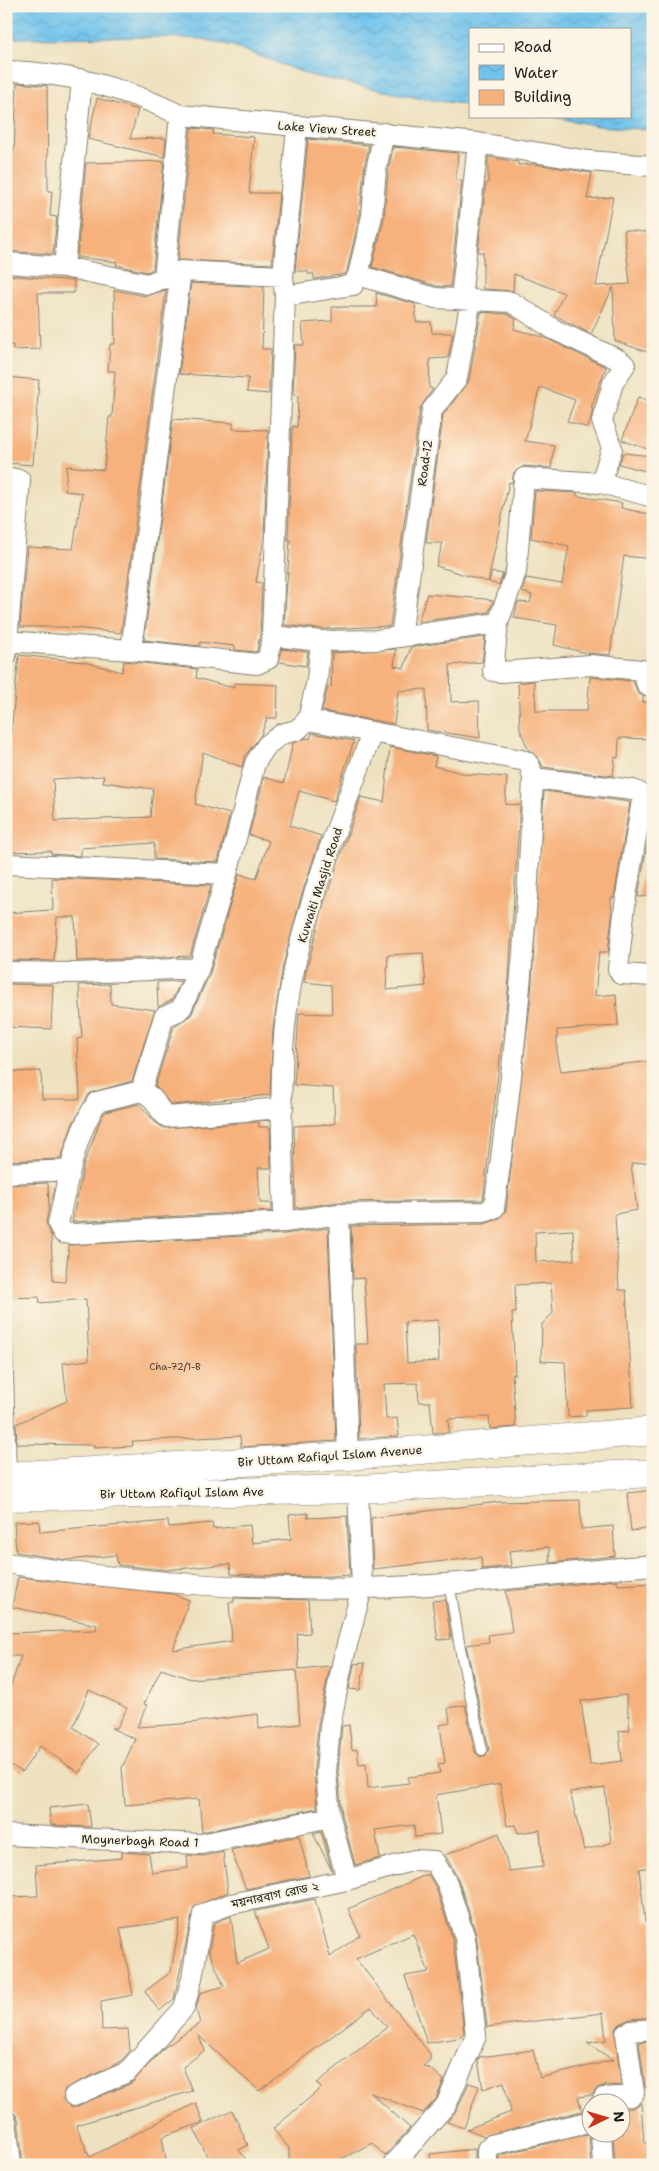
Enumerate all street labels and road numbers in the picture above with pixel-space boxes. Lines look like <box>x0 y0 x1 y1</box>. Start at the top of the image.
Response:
street label: Lake View Street <box>277 118 377 140</box>
street label: Road-12 <box>414 439 436 487</box>
street label: Kuwaiti Masjid Road <box>294 825 346 945</box>
street label: Bir Uttam Rafiqul Islam Avenue <box>237 1442 423 1470</box>
street label: Bir Uttam Rafiqul Islam Ave <box>100 1484 264 1502</box>
street label: Moynerbagh Road 1 <box>81 1831 199 1851</box>
street label: ময়নারবাগ রোড ২ <box>229 1878 320 1912</box>

